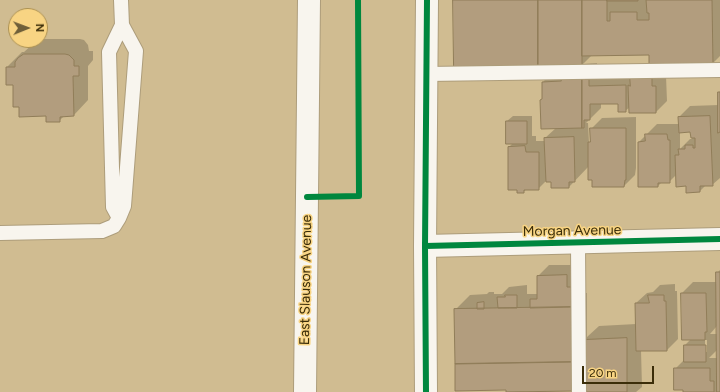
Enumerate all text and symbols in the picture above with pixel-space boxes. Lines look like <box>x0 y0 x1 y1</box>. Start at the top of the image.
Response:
north arrow <box>8 8 48 48</box>
text: N <box>33 23 46 32</box>
street label: East Slauson Avenue <box>296 215 316 345</box>
street label: Morgan Avenue <box>523 222 621 240</box>
scale bar <box>584 358 656 384</box>
text: 20 m <box>589 366 617 380</box>

